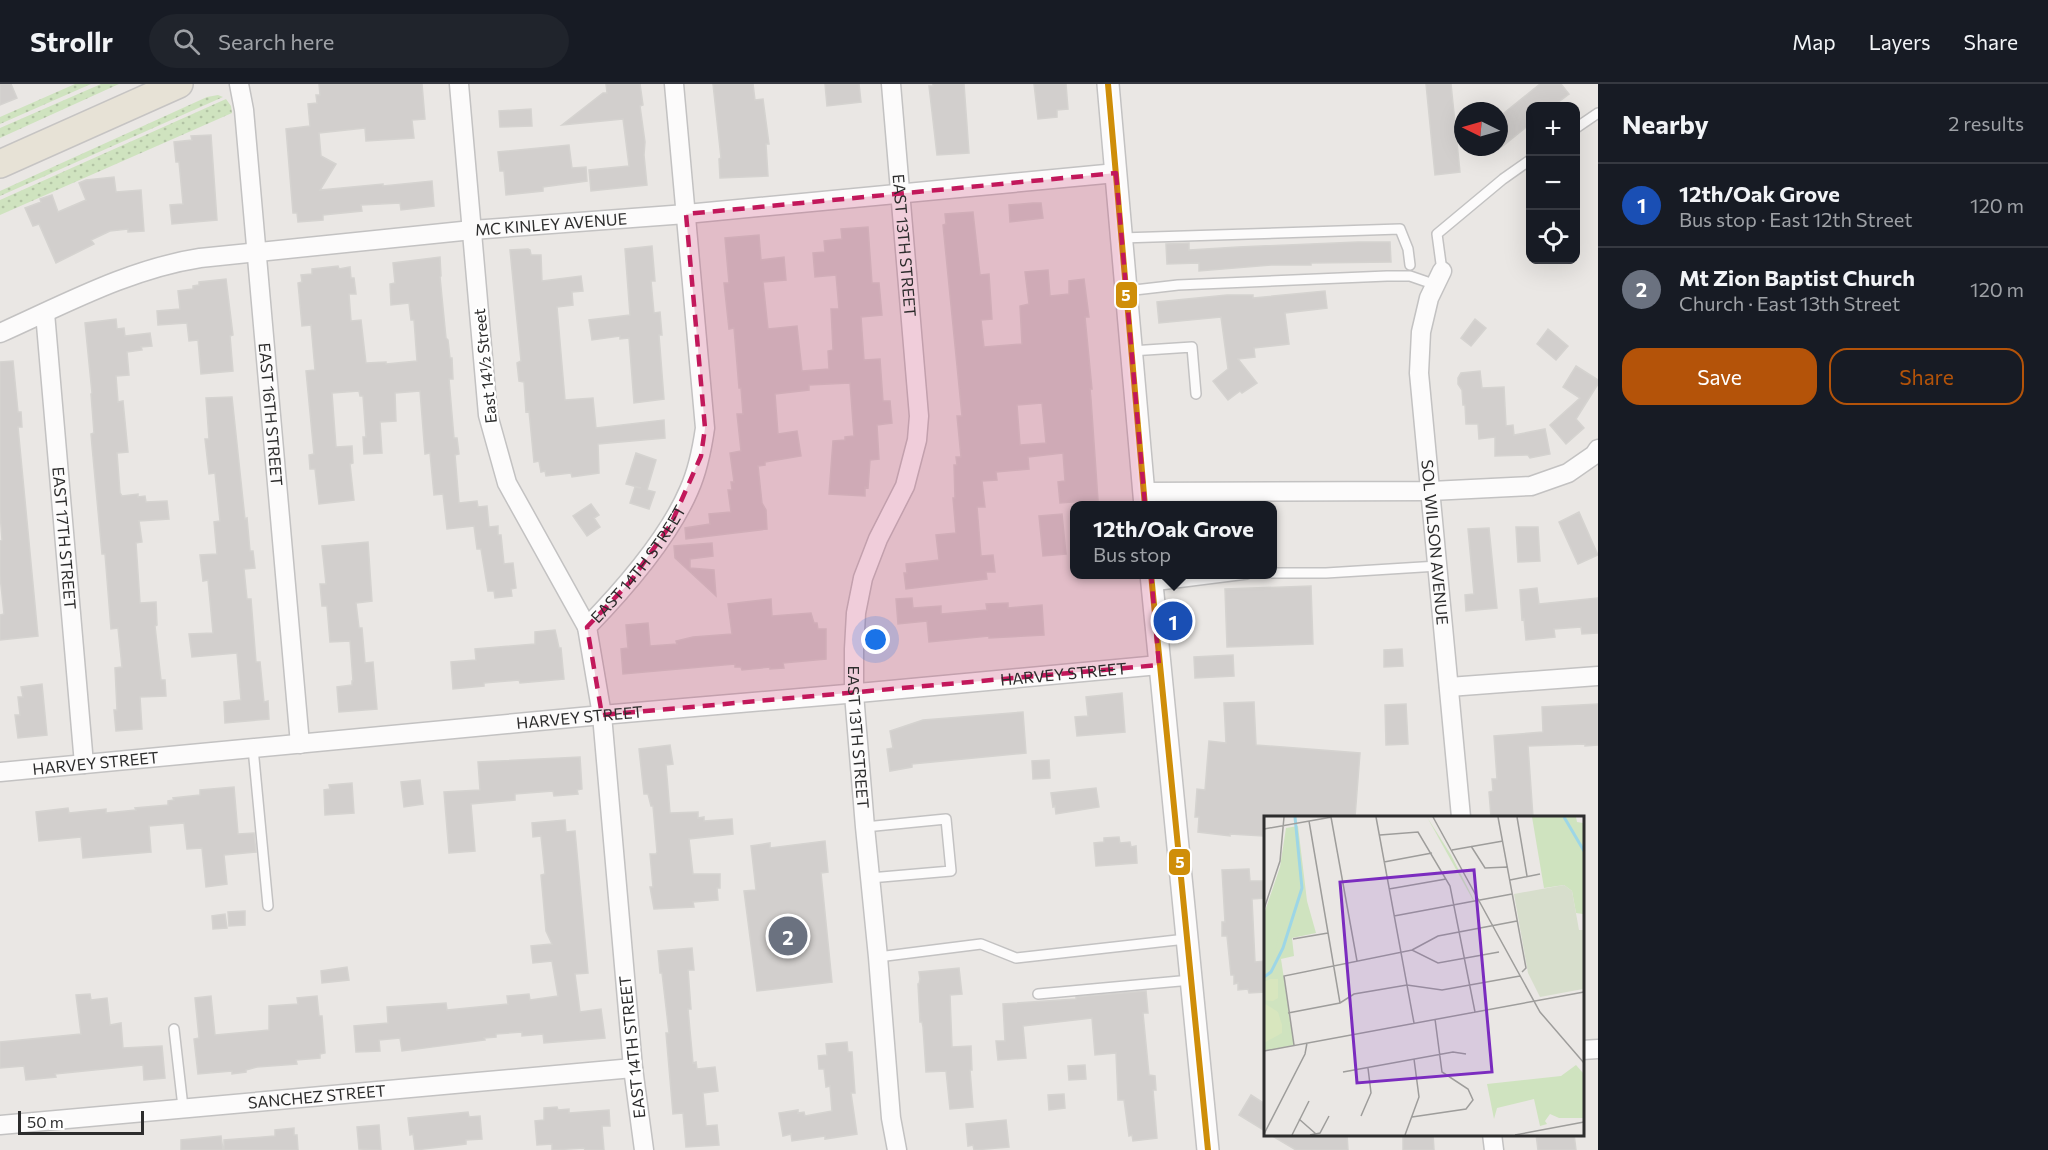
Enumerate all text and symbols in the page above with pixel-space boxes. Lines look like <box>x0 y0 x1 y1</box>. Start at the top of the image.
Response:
search box <box>149 14 569 68</box>
text: Strollr <box>30 24 113 58</box>
icon: search <box>170 25 203 58</box>
text: Search here <box>218 28 334 55</box>
text: Map <box>1792 29 1836 54</box>
text: Layers <box>1869 29 1931 54</box>
text: Share <box>1964 29 2018 54</box>
north arrow <box>1454 102 1508 156</box>
map controls <box>1526 102 1580 264</box>
button: + <box>1526 102 1580 156</box>
text: Nearby <box>1622 108 1709 139</box>
text: 2 results <box>1948 111 2024 135</box>
button: − <box>1526 156 1580 210</box>
street label: EAST 13TH STREET <box>890 173 921 318</box>
text: 12th/Oak Grove <box>1679 180 1840 207</box>
text: 1 <box>1637 193 1646 217</box>
text: 120 m <box>1970 193 2024 217</box>
text: Bus stop · East 12th Street <box>1679 207 1912 231</box>
street label: MC KINLEY AVENUE <box>474 208 628 239</box>
button: locate <box>1526 210 1580 264</box>
text: Mt Zion Baptist Church <box>1679 264 1915 291</box>
text: 2 <box>1636 277 1647 301</box>
text: 120 m <box>1970 277 2024 301</box>
line badge: 5 <box>1115 281 1138 309</box>
text: 5 <box>1121 285 1131 304</box>
text: Church · East 13th Street <box>1679 291 1900 315</box>
street label: East 14½ Street <box>469 307 500 425</box>
street label: EAST 16TH STREET <box>256 342 287 487</box>
button: Save <box>1622 348 1817 405</box>
button: Share <box>1829 348 2024 405</box>
street label: SOL WILSON AVENUE <box>1418 459 1453 626</box>
street label: EAST 17TH STREET <box>49 466 81 610</box>
popup <box>1070 501 1277 579</box>
street label: EAST 14TH STREET <box>586 502 689 626</box>
text: 12th/Oak Grove <box>1093 515 1254 542</box>
text: Bus stop <box>1093 542 1171 566</box>
pin: 1 <box>1154 598 1192 644</box>
your location <box>861 625 890 654</box>
street label: HARVEY STREET <box>999 658 1128 689</box>
street label: EAST 13TH STREET <box>845 666 873 809</box>
street label: HARVEY STREET <box>515 702 643 732</box>
street label: HARVEY STREET <box>31 747 160 778</box>
inset map <box>1264 816 1583 1135</box>
line badge: 5 <box>1168 848 1191 876</box>
text: 5 <box>1175 852 1185 871</box>
pin: 2 <box>768 914 808 958</box>
street label: EAST 14TH STREET <box>615 975 648 1119</box>
street label: SANCHEZ STREET <box>247 1080 386 1112</box>
scale bar <box>18 1108 144 1136</box>
text: 50 m <box>27 1112 64 1131</box>

